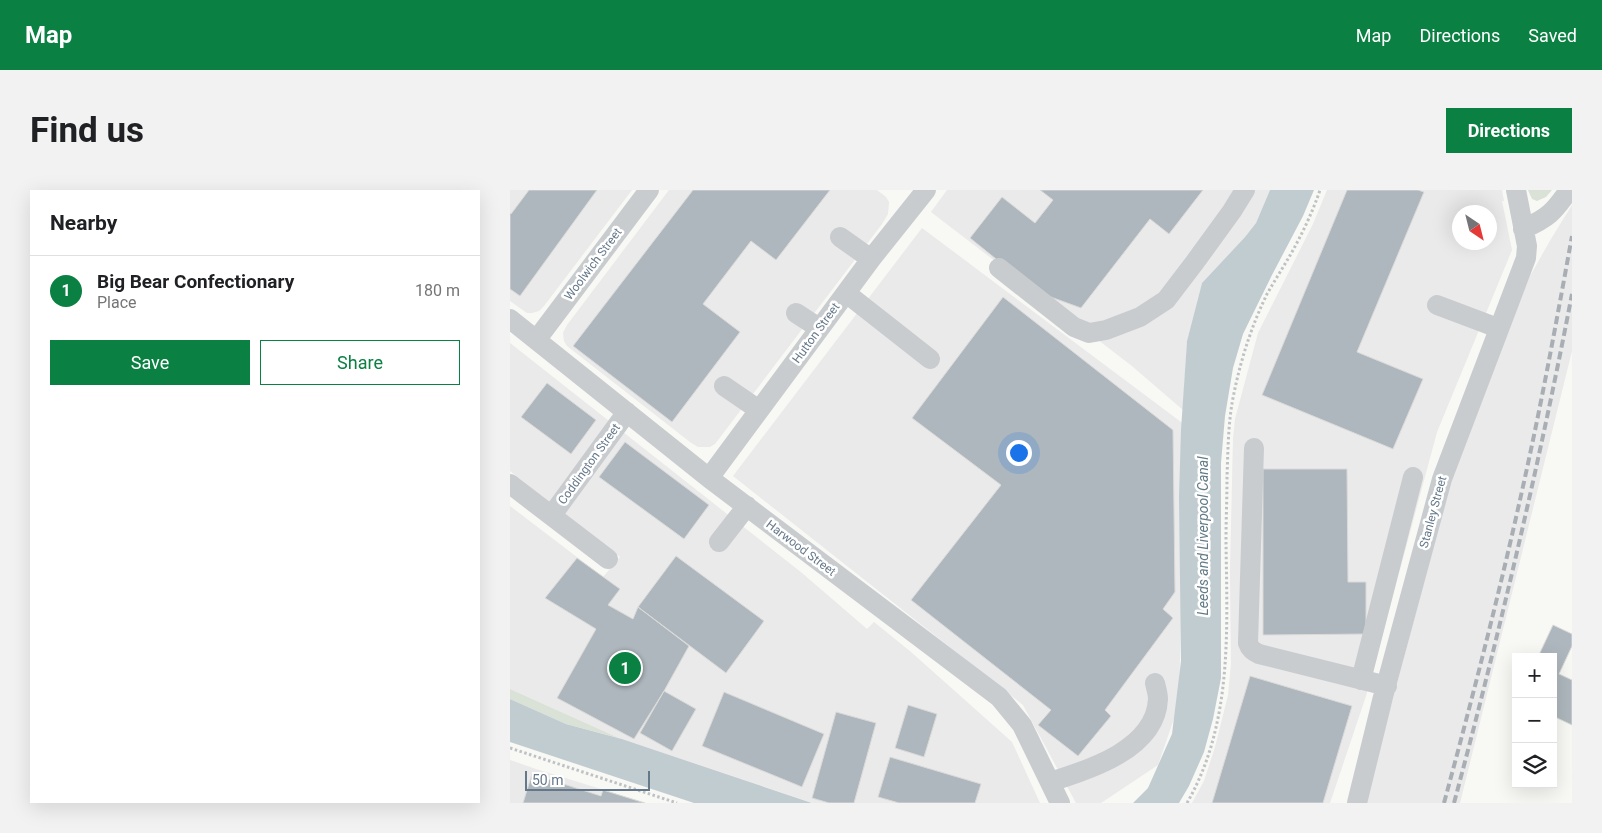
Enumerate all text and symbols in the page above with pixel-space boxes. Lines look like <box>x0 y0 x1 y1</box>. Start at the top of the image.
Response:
text: Map <box>25 21 72 49</box>
text: Map <box>1356 25 1391 46</box>
text: Directions <box>1419 25 1500 46</box>
text: Saved <box>1528 25 1577 46</box>
button: Directions <box>1446 108 1572 153</box>
text: Find us <box>30 110 144 151</box>
north arrow <box>1452 205 1497 250</box>
text: Nearby <box>50 211 117 235</box>
street label: Woolwich Street <box>561 225 625 303</box>
text: Big Bear Confectionary <box>97 270 294 293</box>
text: 1 <box>61 281 71 300</box>
text: 180 m <box>415 281 460 300</box>
text: Place <box>97 293 137 312</box>
street label: Hutton Street <box>789 300 843 366</box>
button: Save <box>50 340 250 385</box>
button: Share <box>260 340 460 385</box>
street label: Coddington Street <box>555 421 623 507</box>
your location <box>1006 440 1032 466</box>
water label: Leeds and Liverpool Canal <box>1195 456 1211 615</box>
street label: Stanley Street <box>1417 475 1449 549</box>
street label: Harwood Street <box>763 517 839 579</box>
pin: 1 <box>609 649 641 687</box>
map controls <box>1512 653 1557 788</box>
button: + <box>1512 653 1557 698</box>
button: − <box>1512 698 1557 743</box>
button: layers <box>1512 743 1557 788</box>
scale bar <box>525 768 650 791</box>
text: 50 m <box>532 772 564 788</box>

